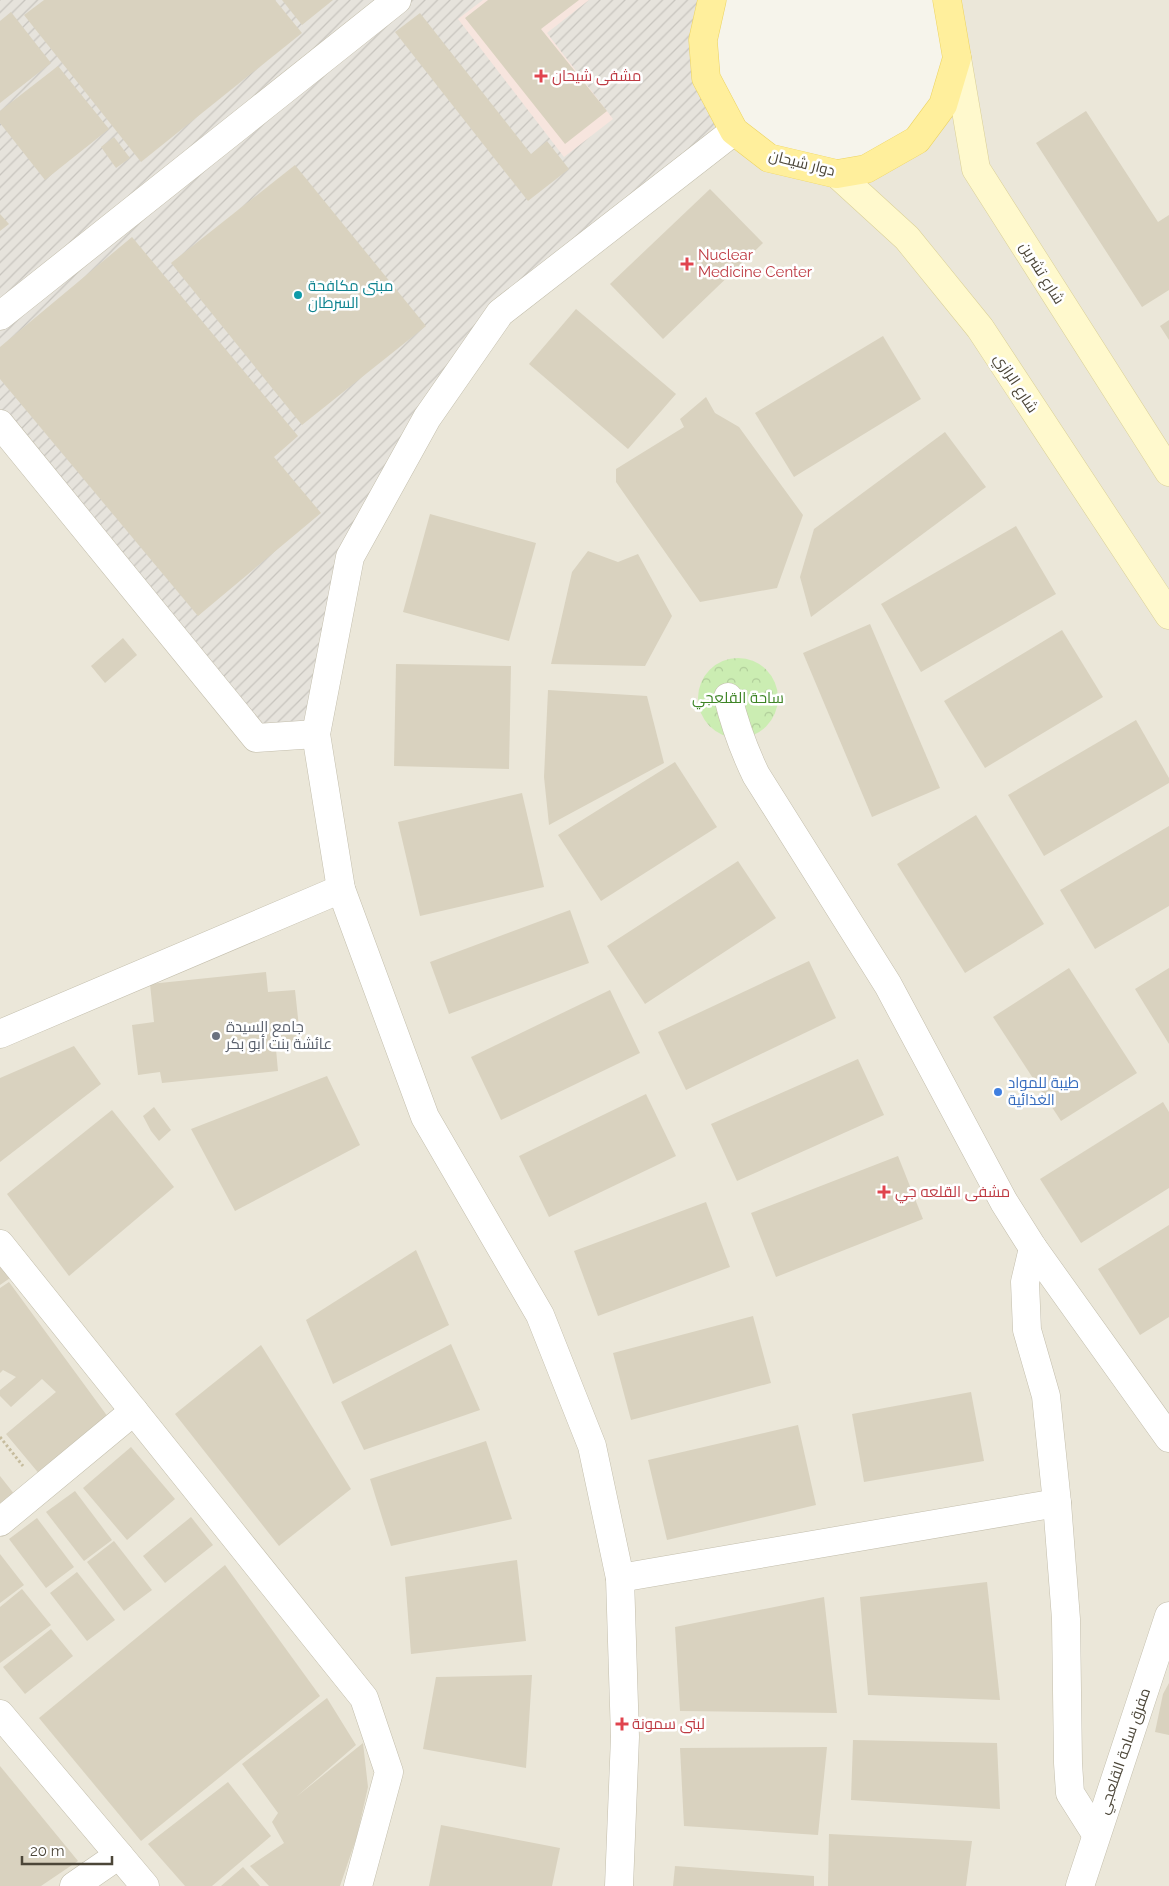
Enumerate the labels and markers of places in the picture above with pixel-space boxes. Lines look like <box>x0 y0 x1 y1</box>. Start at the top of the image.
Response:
place label: مشفى شيحان <box>552 67 641 86</box>
marker: مشفى شيحان <box>534 69 548 83</box>
place label: Nuclear Medicine Center <box>698 246 813 281</box>
marker: Nuclear Medicine Center <box>680 257 694 271</box>
place label: مبنى مكافحة السرطان <box>308 277 393 313</box>
marker: مبنى مكافحة السرطان <box>292 289 304 301</box>
place label: جامع السيدة عائشة بنت أبو بكر <box>225 1018 332 1053</box>
marker: جامع السيدة عائشة بنت أبو بكر <box>210 1030 222 1042</box>
place label: طيبة للمواد الغذائية <box>1008 1074 1079 1109</box>
marker: طيبة للمواد الغذائية <box>992 1086 1004 1098</box>
place label: مشفى القلعه جي <box>895 1183 1010 1204</box>
marker: مشفى القلعه جي <box>877 1185 891 1199</box>
place label: لبنى سمونة <box>632 1715 705 1734</box>
marker: لبنى سمونة <box>616 1718 628 1730</box>

